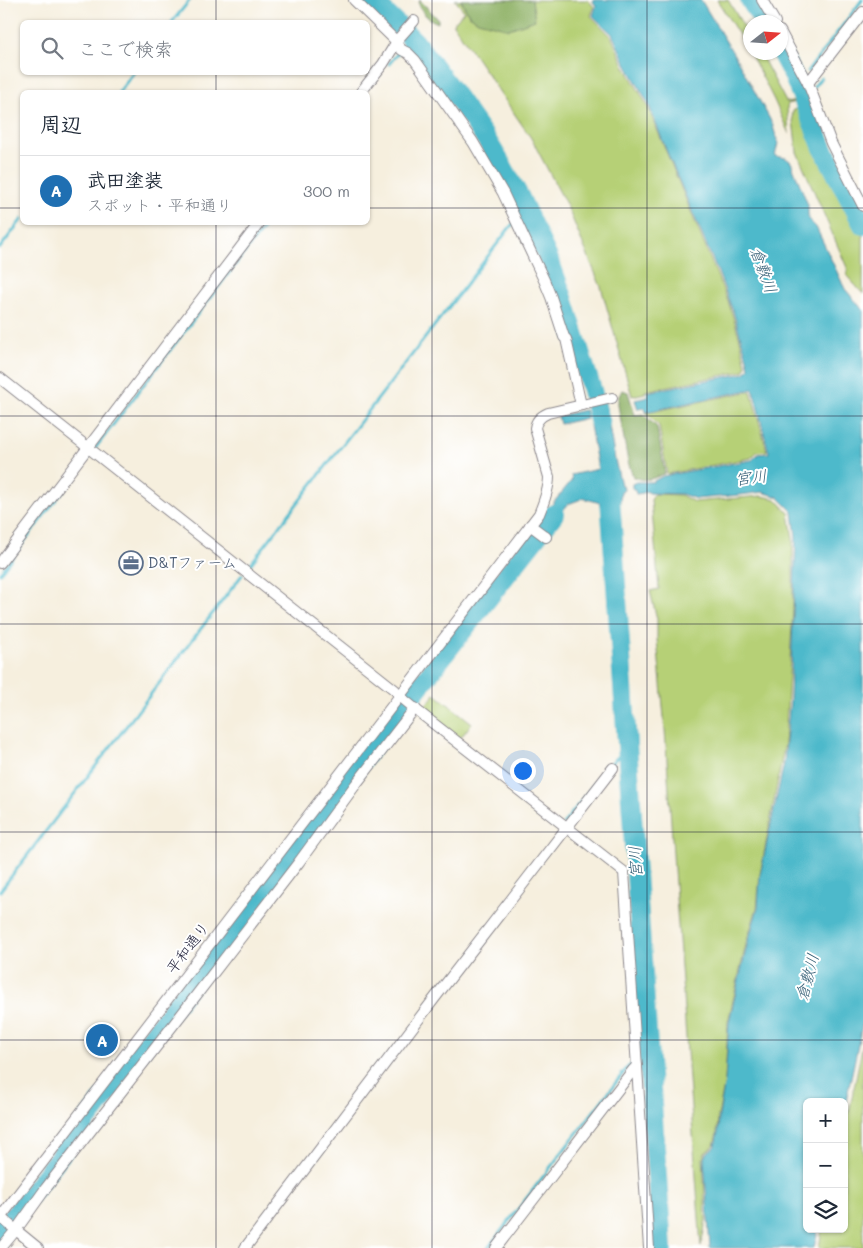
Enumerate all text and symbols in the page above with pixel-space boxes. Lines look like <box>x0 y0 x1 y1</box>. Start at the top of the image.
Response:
north arrow <box>743 15 788 60</box>
search box <box>20 20 370 75</box>
icon: search <box>38 34 66 62</box>
text: ここで検索 <box>78 36 173 61</box>
text: 周辺 <box>40 110 82 137</box>
text: 武田塗装 <box>87 167 163 192</box>
text: A <box>50 180 62 201</box>
text: 300 m <box>303 180 350 201</box>
text: スポット · 平和通り <box>87 194 232 215</box>
water label: 倉敷川 <box>746 244 783 296</box>
water label: 宮川 <box>734 464 768 489</box>
office icon: D&Tファーム <box>118 550 144 576</box>
place label: D&Tファーム <box>148 552 237 572</box>
your location <box>510 758 536 784</box>
water label: 宮川 <box>623 845 646 879</box>
street label: 平和通り <box>161 917 213 977</box>
water label: 倉敷川 <box>790 951 823 1003</box>
pin: A <box>86 1021 118 1059</box>
map controls <box>803 1098 848 1233</box>
button: + <box>803 1098 848 1143</box>
button: − <box>803 1143 848 1188</box>
button: layers <box>803 1188 848 1233</box>

